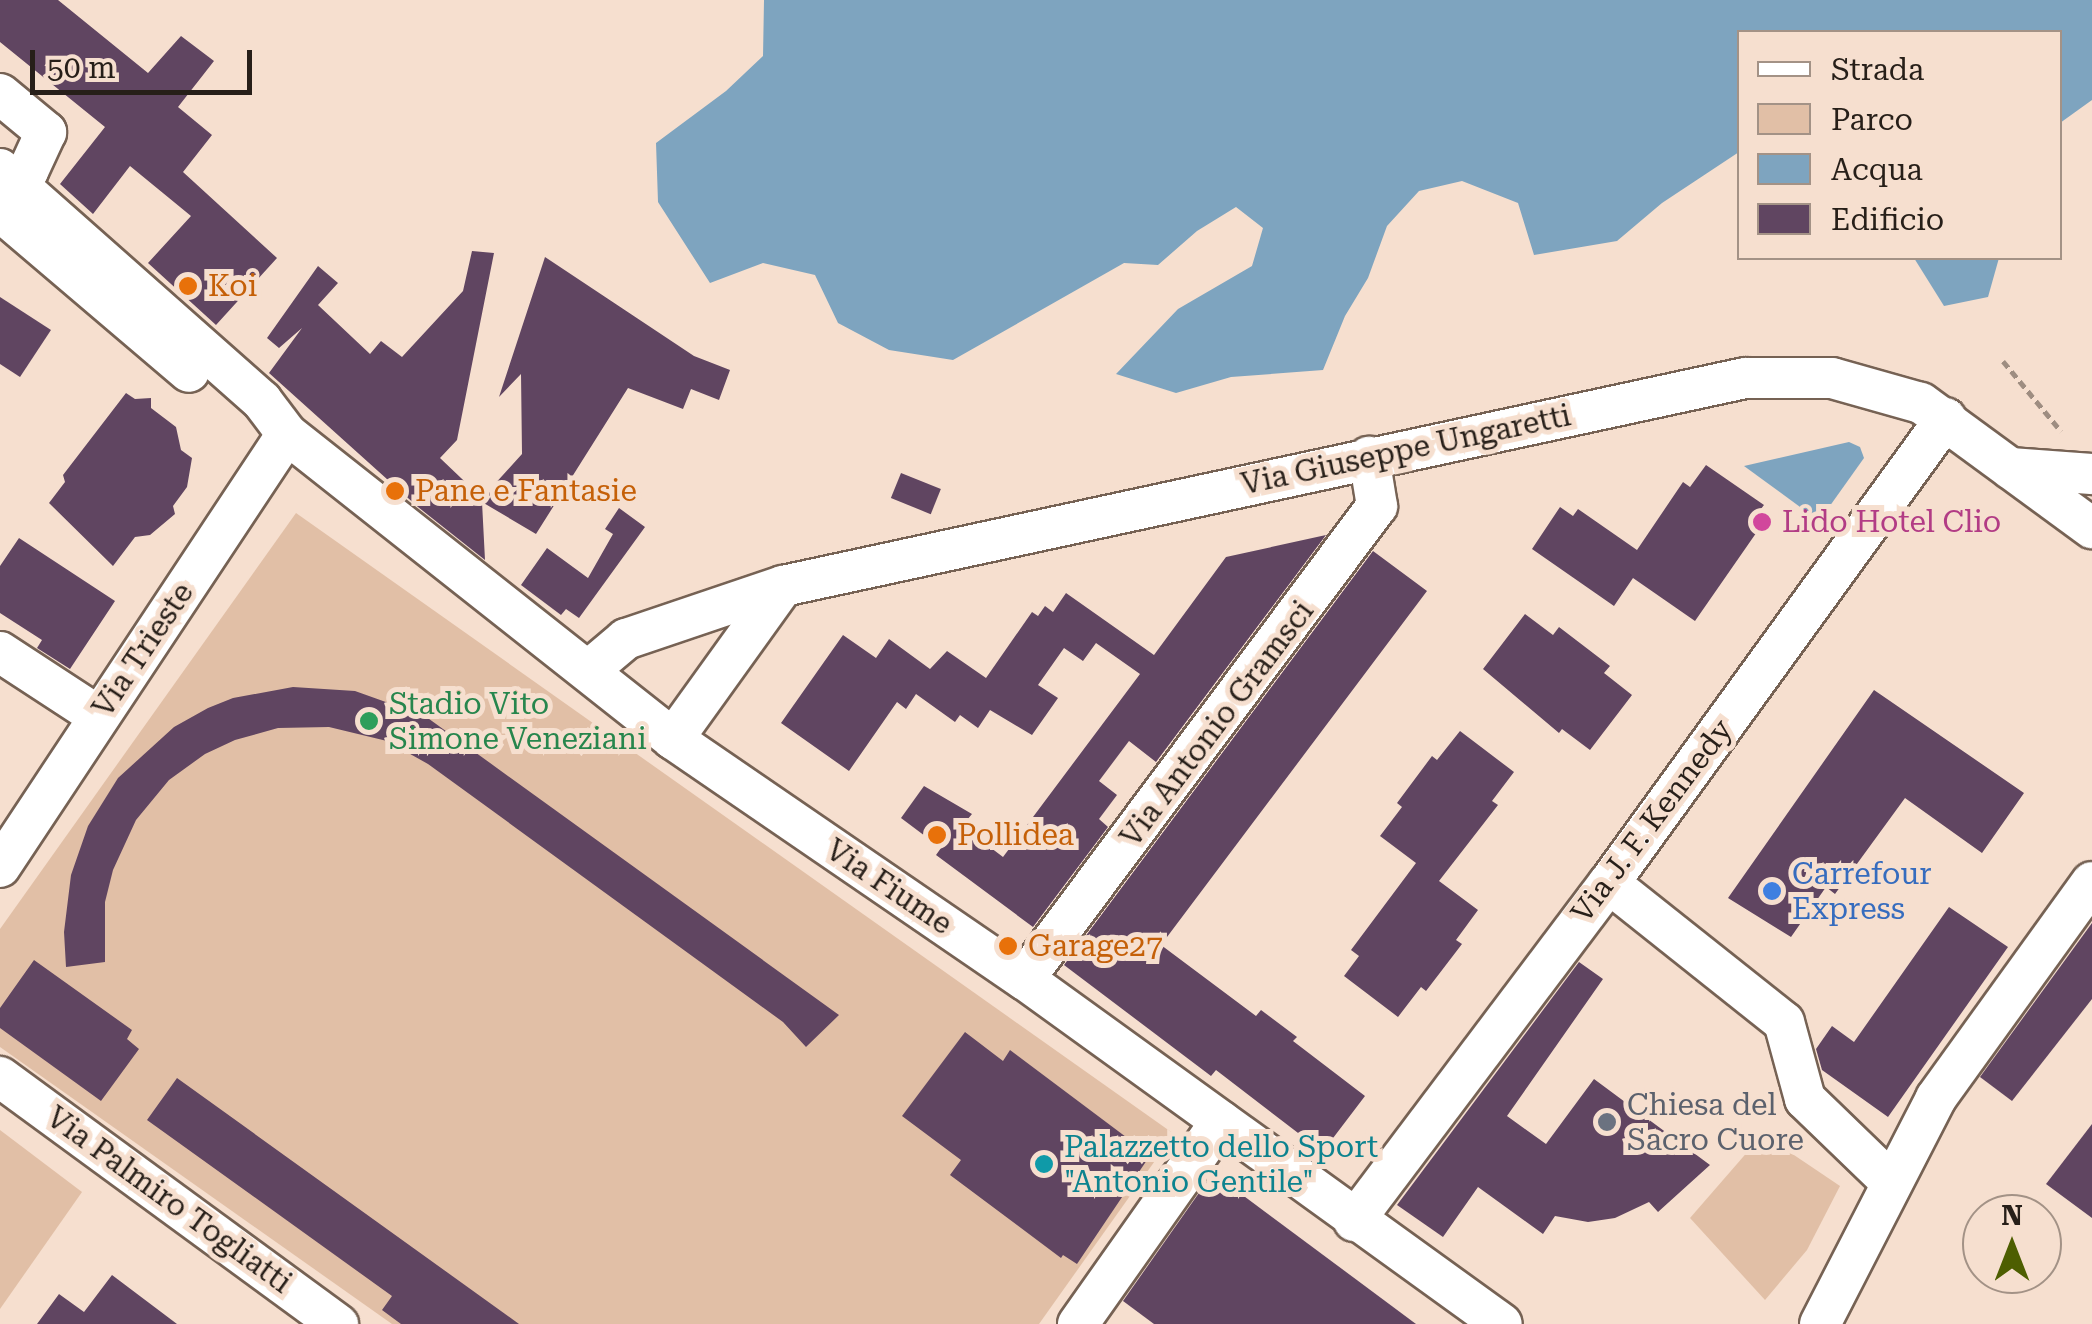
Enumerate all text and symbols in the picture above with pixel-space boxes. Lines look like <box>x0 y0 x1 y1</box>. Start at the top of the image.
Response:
scale bar <box>35 30 258 92</box>
legend <box>1737 30 2062 260</box>
text: 50 m <box>47 50 116 85</box>
text: Strada <box>1831 52 1924 87</box>
text: Parco <box>1831 102 1913 137</box>
text: Acqua <box>1831 152 1923 187</box>
text: Edificio <box>1831 202 1944 237</box>
place label: Koi <box>208 268 257 304</box>
marker: Koi <box>177 275 199 297</box>
street label: Via Giuseppe Ungaretti <box>1238 397 1574 503</box>
place label: Pane e Fantasie <box>415 473 637 509</box>
marker: Pane e Fantasie <box>384 480 406 502</box>
place label: Lido Hotel Clio <box>1782 504 2001 540</box>
marker: Lido Hotel Clio <box>1751 511 1773 533</box>
street label: Via Trieste <box>85 576 201 724</box>
street label: Via Antonio Gramsci <box>1113 594 1321 854</box>
place label: Stadio Vito Simone Veneziani <box>389 686 647 756</box>
marker: Stadio Vito Simone Veneziani <box>358 710 380 732</box>
street label: Via J. F. Kennedy <box>1564 712 1740 930</box>
place label: Pollidea <box>957 817 1074 853</box>
marker: Pollidea <box>926 824 948 846</box>
street label: Via Fiume <box>819 832 959 942</box>
place label: Carrefour Express <box>1792 856 1931 926</box>
marker: Carrefour Express <box>1761 880 1783 902</box>
place label: Garage27 <box>1028 928 1163 964</box>
marker: Garage27 <box>997 935 1019 957</box>
place label: Chiesa del Sacro Cuore <box>1627 1087 1804 1158</box>
street label: Via Palmiro Togliatti <box>40 1099 298 1301</box>
marker: Chiesa del Sacro Cuore <box>1596 1111 1618 1133</box>
place label: Palazzetto dello Sport "Antonio Gentile" <box>1064 1129 1378 1200</box>
marker: Palazzetto dello Sport "Antonio Gentile" <box>1033 1153 1055 1175</box>
north arrow <box>1962 1194 2062 1294</box>
text: N <box>2001 1199 2023 1232</box>

